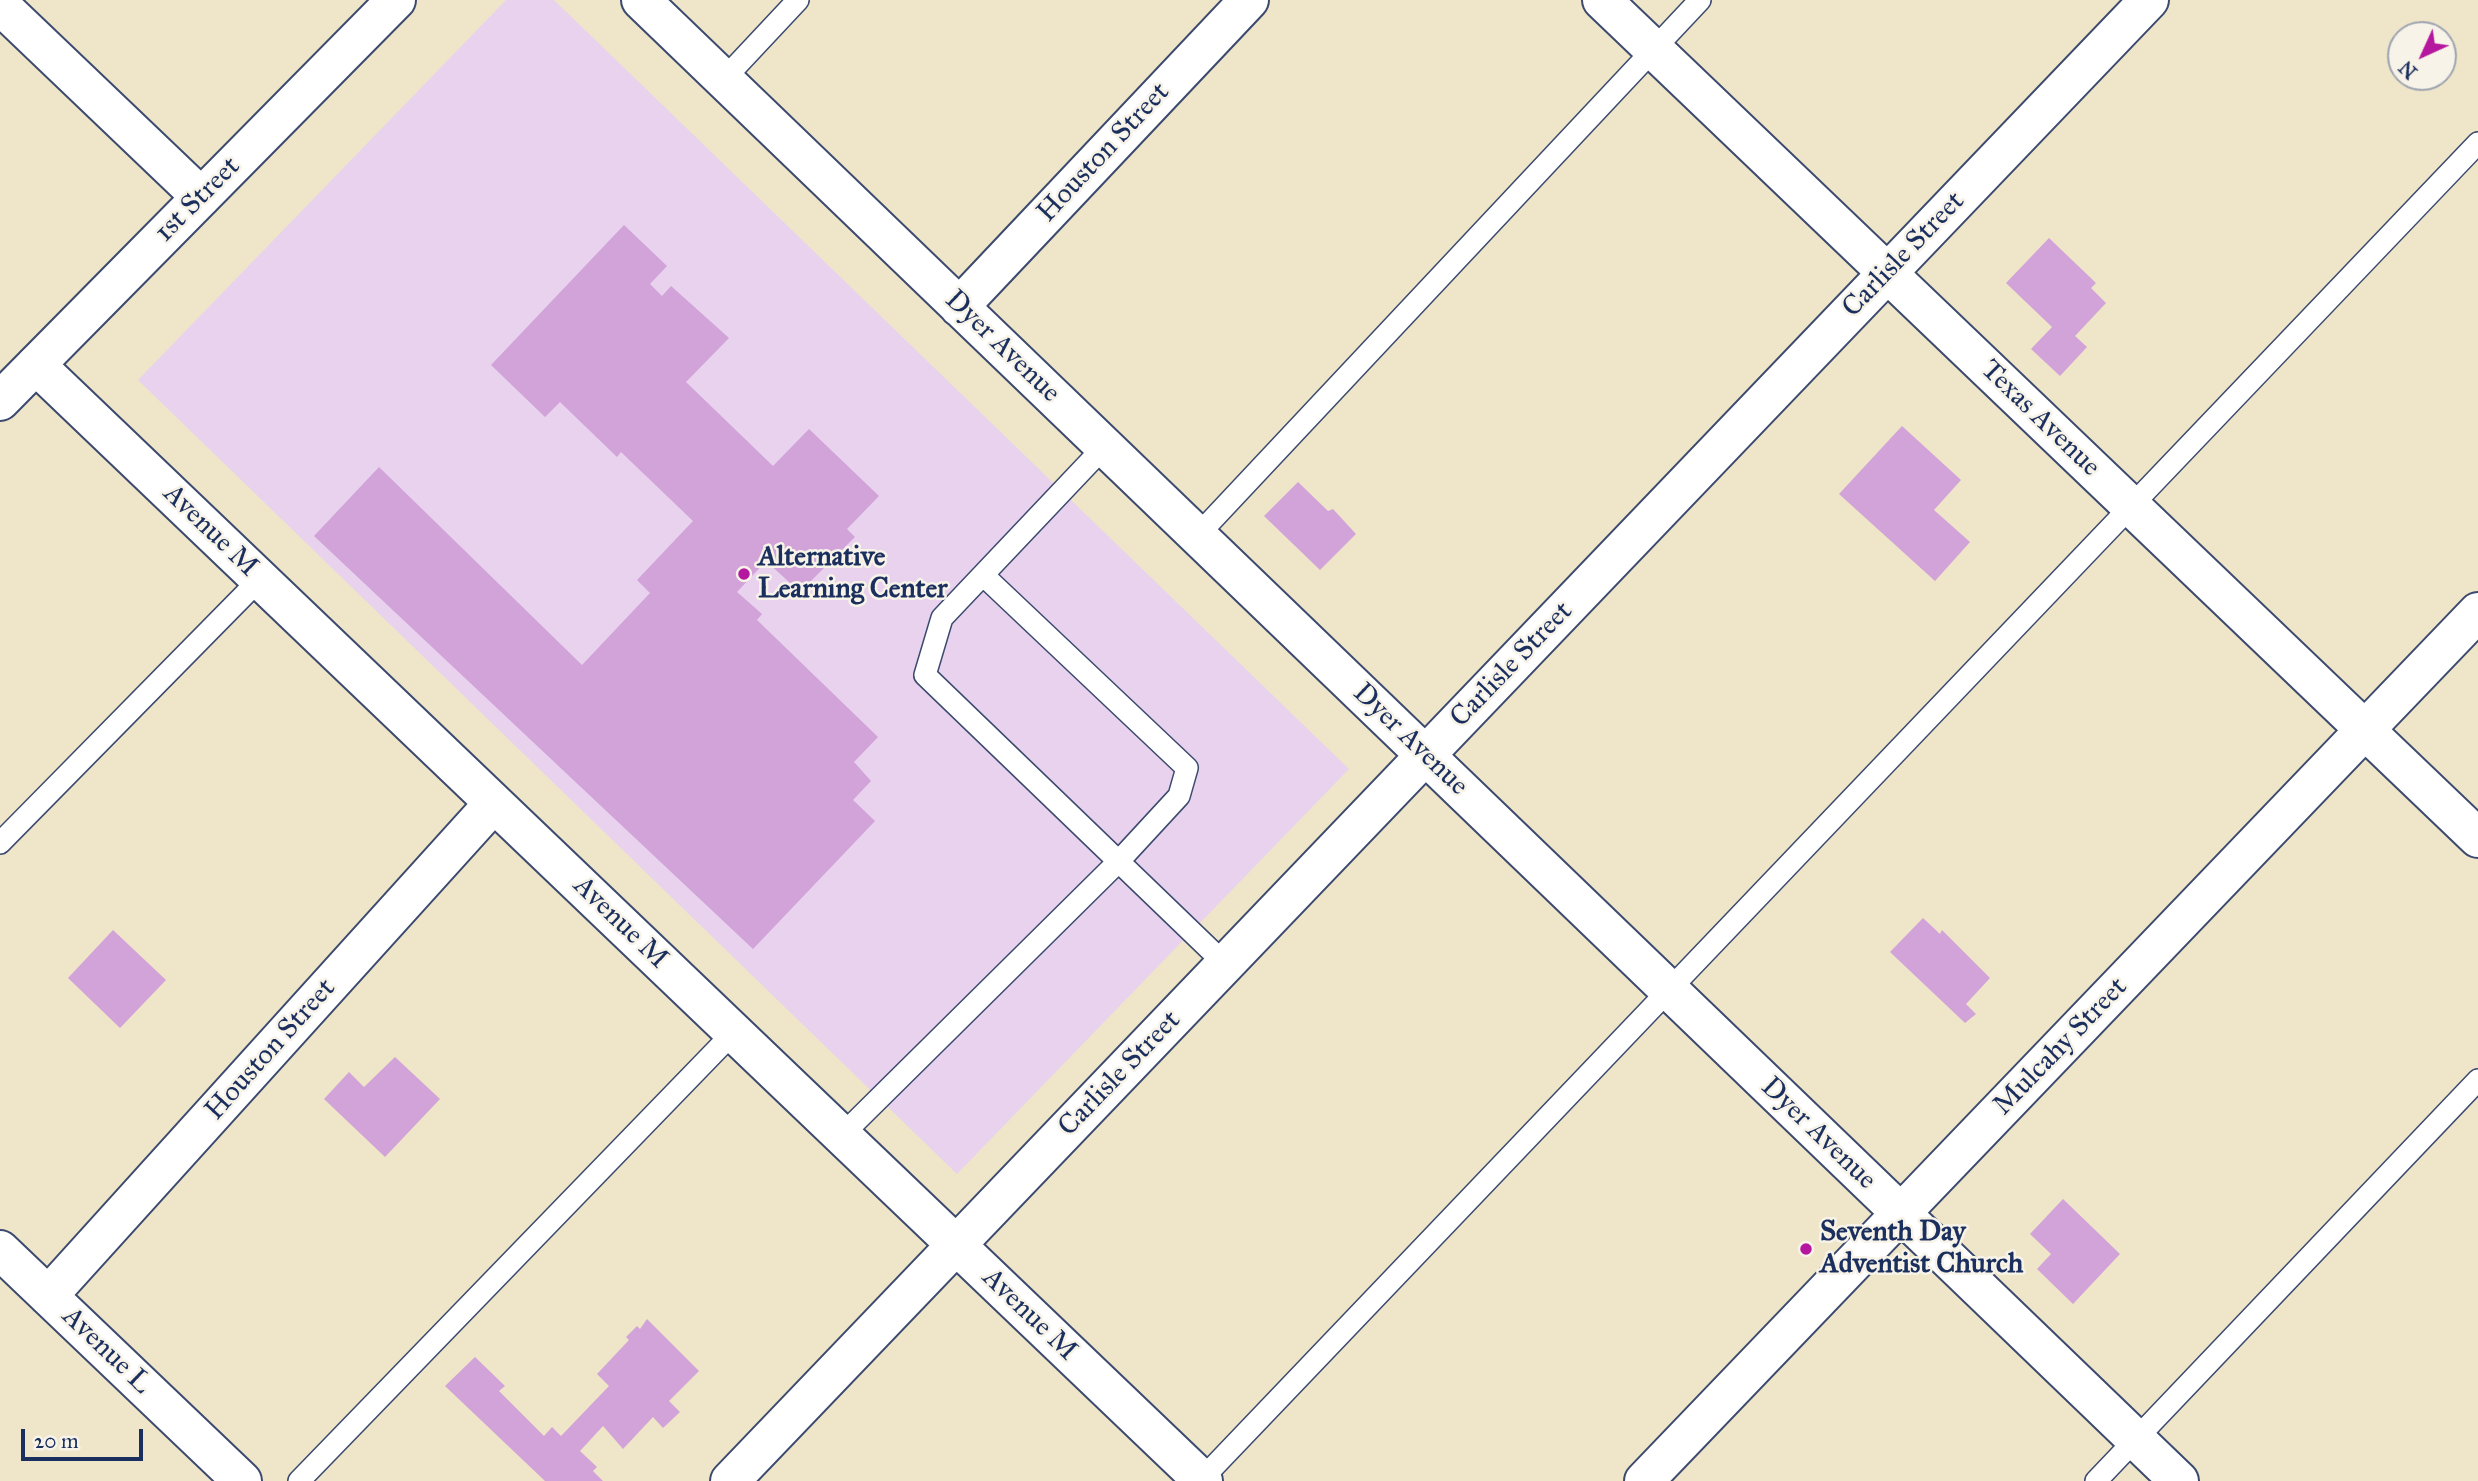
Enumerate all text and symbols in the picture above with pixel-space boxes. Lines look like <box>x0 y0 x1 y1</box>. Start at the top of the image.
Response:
north arrow <box>2387 21 2457 91</box>
text: N <box>2394 56 2422 84</box>
street label: Houston Street <box>1031 76 1177 230</box>
street label: 1st Street <box>148 150 248 250</box>
street label: Carlisle Street <box>1836 185 1972 325</box>
street label: Dyer Avenue <box>937 284 1067 410</box>
street label: Texas Avenue <box>1973 354 2107 484</box>
street label: Avenue M <box>156 478 264 584</box>
place label: Alternative Learning Center <box>758 541 948 607</box>
marker: Alternative Learning Center <box>736 566 752 582</box>
street label: Carlisle Street <box>1444 595 1580 735</box>
street label: Dyer Avenue <box>1345 677 1475 803</box>
street label: Avenue M <box>566 870 674 976</box>
street label: Mulcahy Street <box>1987 971 2135 1123</box>
street label: Houston Street <box>199 973 343 1127</box>
street label: Carlisle Street <box>1052 1004 1188 1144</box>
street label: Dyer Avenue <box>1753 1071 1883 1197</box>
place label: Seventh Day Adventist Church <box>1820 1216 2023 1282</box>
marker: Seventh Day Adventist Church <box>1798 1241 1814 1257</box>
street label: Avenue M <box>975 1262 1083 1368</box>
street label: Avenue L <box>54 1300 158 1402</box>
scale bar <box>24 1414 147 1458</box>
text: 20 m <box>34 1428 79 1454</box>

